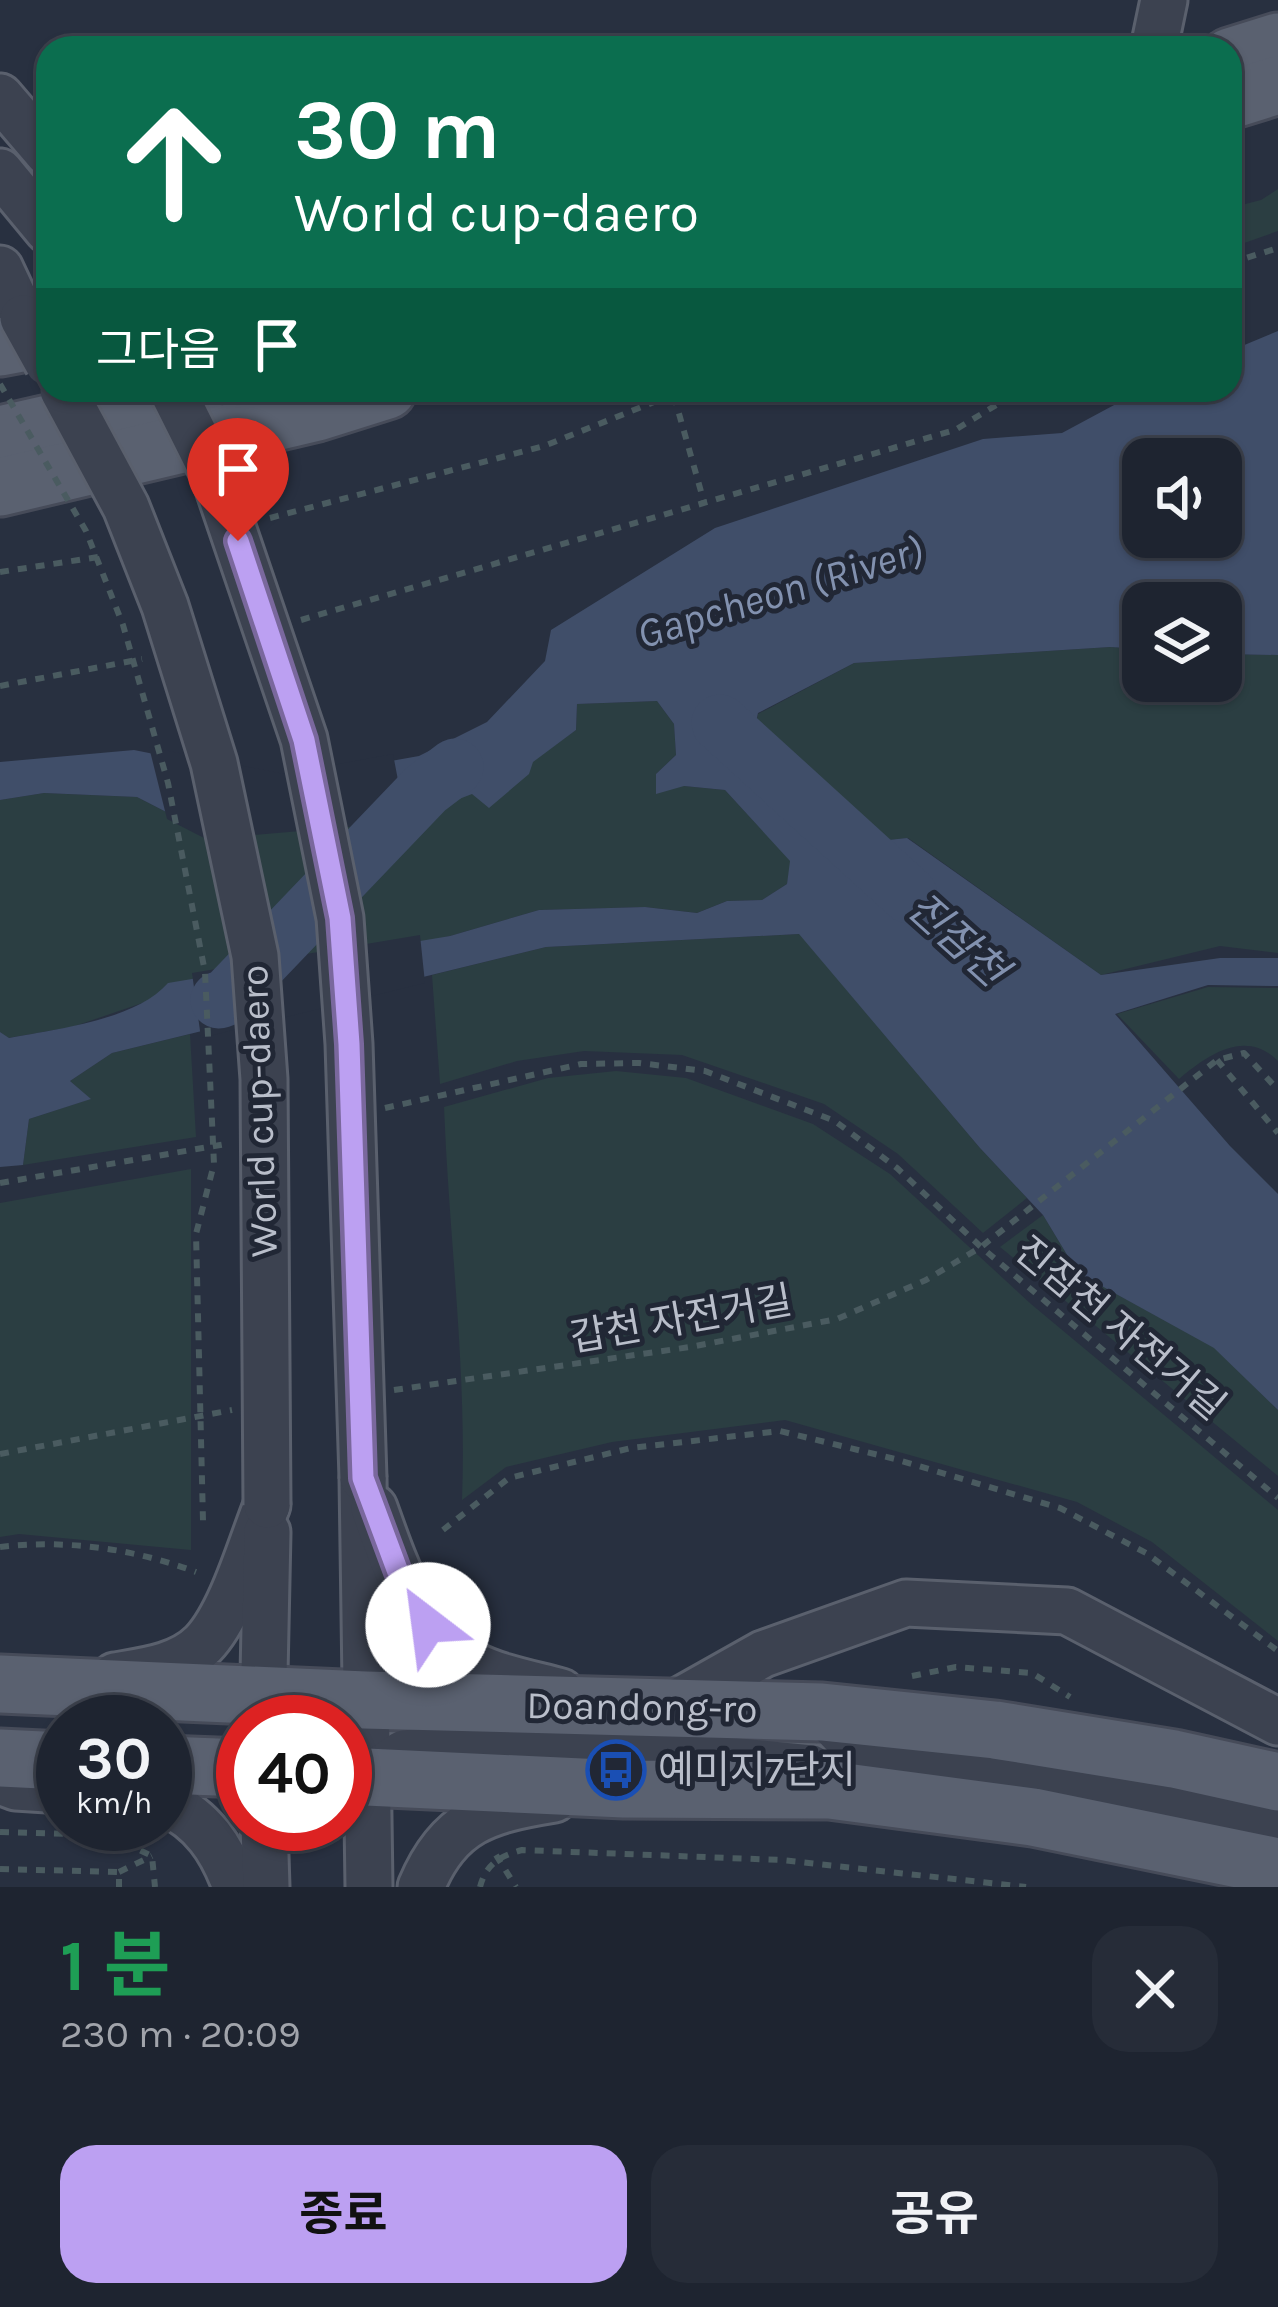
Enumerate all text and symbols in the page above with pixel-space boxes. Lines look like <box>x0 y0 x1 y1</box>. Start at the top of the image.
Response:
text: 30 m <box>294 81 500 179</box>
icon: ahead <box>96 84 252 240</box>
text: World cup-daero <box>294 181 699 245</box>
icon: arrive <box>244 312 310 378</box>
text: 그다음 <box>96 324 220 376</box>
pin <box>187 418 289 541</box>
icon: arrive <box>205 436 271 502</box>
map controls <box>1122 438 1242 702</box>
button: sound <box>1122 438 1242 558</box>
water label: Gapcheon (River) <box>631 525 929 659</box>
button: layers <box>1122 582 1242 702</box>
water label: 진잠천 <box>897 882 1020 999</box>
street label: World cup-daero <box>231 964 287 1258</box>
street label: 진잠천 자전거길 <box>1005 1227 1235 1429</box>
street label: 갑천 자전거길 <box>566 1277 796 1361</box>
position arrow <box>365 1562 491 1688</box>
street label: Doandong-ro <box>526 1682 758 1732</box>
speed limit sign: 40 <box>216 1695 372 1851</box>
text: 30 <box>76 1723 152 1793</box>
bus stop icon: 예미지7단지 <box>585 1739 647 1801</box>
place label: 예미지7단지 <box>658 1747 856 1793</box>
text: km/h <box>76 1785 152 1821</box>
text: 1 분 <box>60 1924 170 2008</box>
button: close <box>1092 1926 1218 2052</box>
text: 230 m · 20:09 <box>60 2011 301 2057</box>
button: 종료 <box>60 2145 627 2283</box>
button: 공유 <box>651 2145 1218 2283</box>

